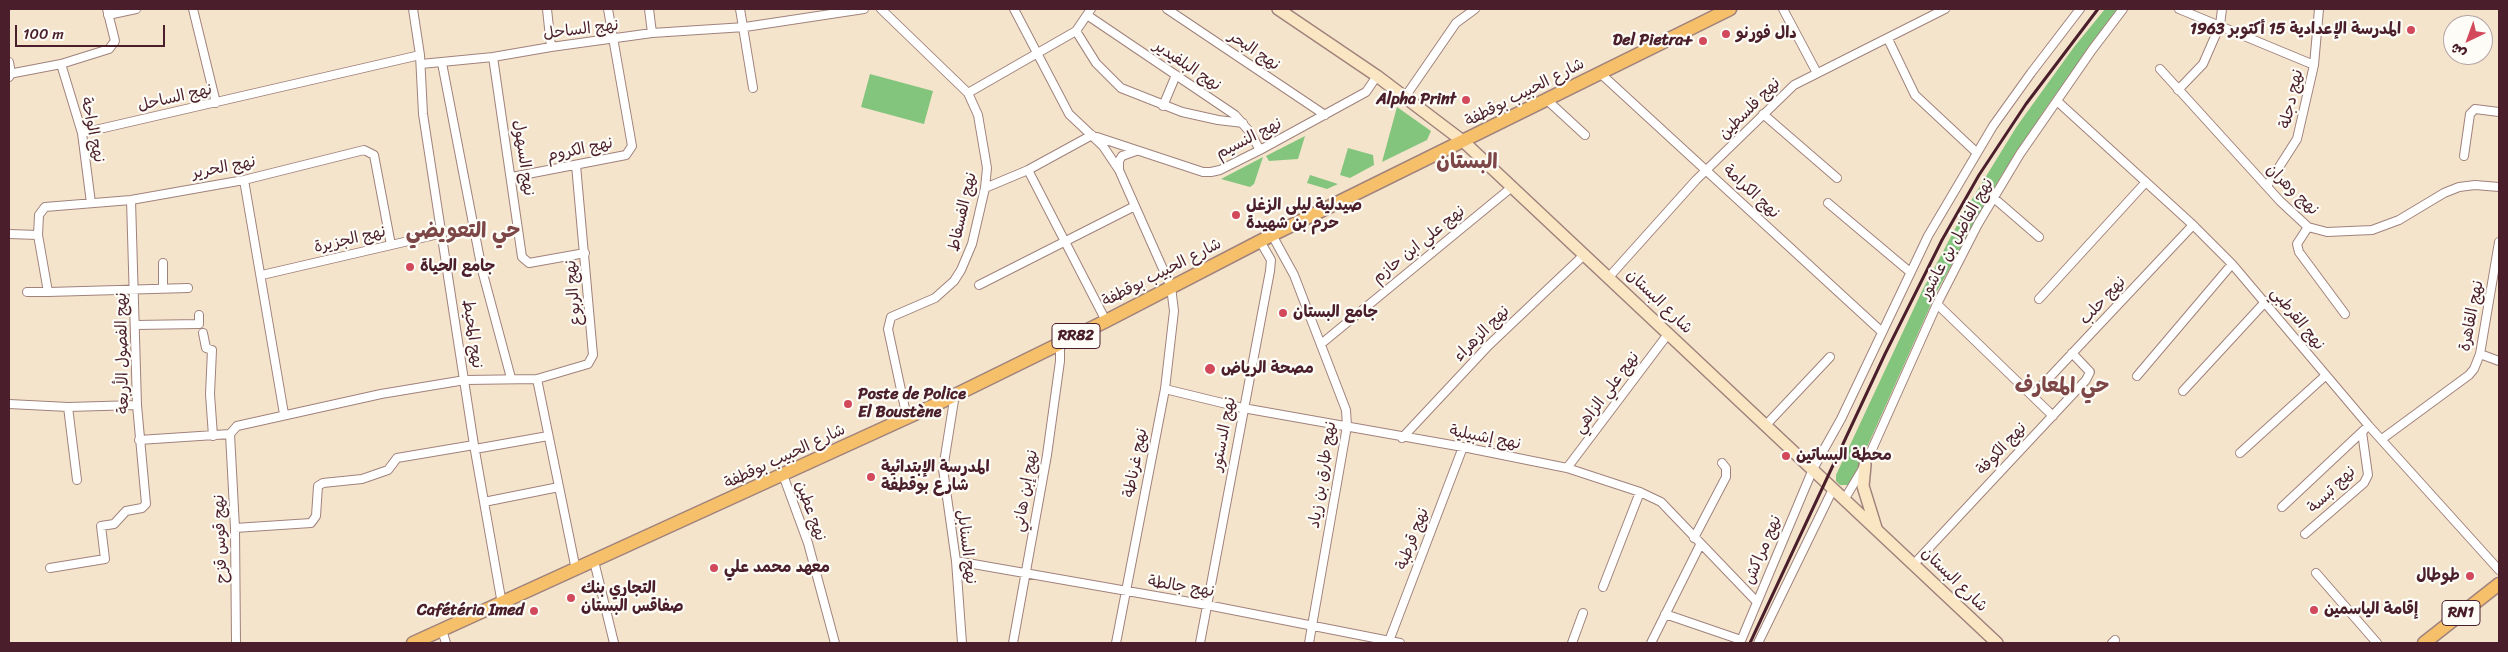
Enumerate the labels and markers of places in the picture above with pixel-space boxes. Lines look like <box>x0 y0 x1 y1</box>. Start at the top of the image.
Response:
place label: المدرسة الإعدادية 15 أكتوبر 1963 <box>2190 20 2401 40</box>
place label: دال فورنو <box>1736 24 1797 44</box>
marker: المدرسة الإعدادية 15 أكتوبر 1963 <box>2405 24 2417 36</box>
marker: دال فورنو <box>1720 28 1732 40</box>
place label: Del Pietra+ <box>1613 31 1693 51</box>
marker: Del Pietra+ <box>1697 35 1709 47</box>
place label: Alpha Print <box>1376 90 1456 110</box>
marker: Alpha Print <box>1460 94 1472 106</box>
place label: صيدلية ليلى الزغل حرم بن شهيدة <box>1246 196 1362 234</box>
marker: صيدلية ليلى الزغل حرم بن شهيدة <box>1230 209 1242 221</box>
place label: جامع الحياة <box>420 257 495 277</box>
marker: جامع الحياة <box>404 261 416 273</box>
place label: جامع البستان <box>1293 303 1378 323</box>
marker: جامع البستان <box>1277 307 1289 319</box>
place label: مصحة الرياض <box>1221 359 1314 379</box>
marker: مصحة الرياض <box>1203 362 1217 376</box>
place label: Poste de Police El Boustène <box>858 385 966 423</box>
marker: Poste de Police El Boustène <box>842 398 854 410</box>
place label: محطة البساتين <box>1796 446 1892 466</box>
marker: محطة البساتين <box>1780 450 1792 462</box>
place label: المدرسة الإبتدائية شارع بوقطفة <box>881 458 989 496</box>
marker: المدرسة الإبتدائية شارع بوقطفة <box>865 471 877 483</box>
place label: معهد محمد علي <box>724 558 830 578</box>
marker: معهد محمد علي <box>708 562 720 574</box>
place label: طوطال <box>2416 566 2460 586</box>
marker: طوطال <box>2464 570 2476 582</box>
place label: التجاري بنك صفاقس البستان <box>581 579 684 617</box>
marker: التجاري بنك صفاقس البستان <box>565 592 577 604</box>
place label: إقامة الياسمين <box>2324 600 2418 620</box>
place label: Cafétéria Imed <box>417 601 524 621</box>
marker: إقامة الياسمين <box>2308 604 2320 616</box>
marker: Cafétéria Imed <box>528 605 540 617</box>

